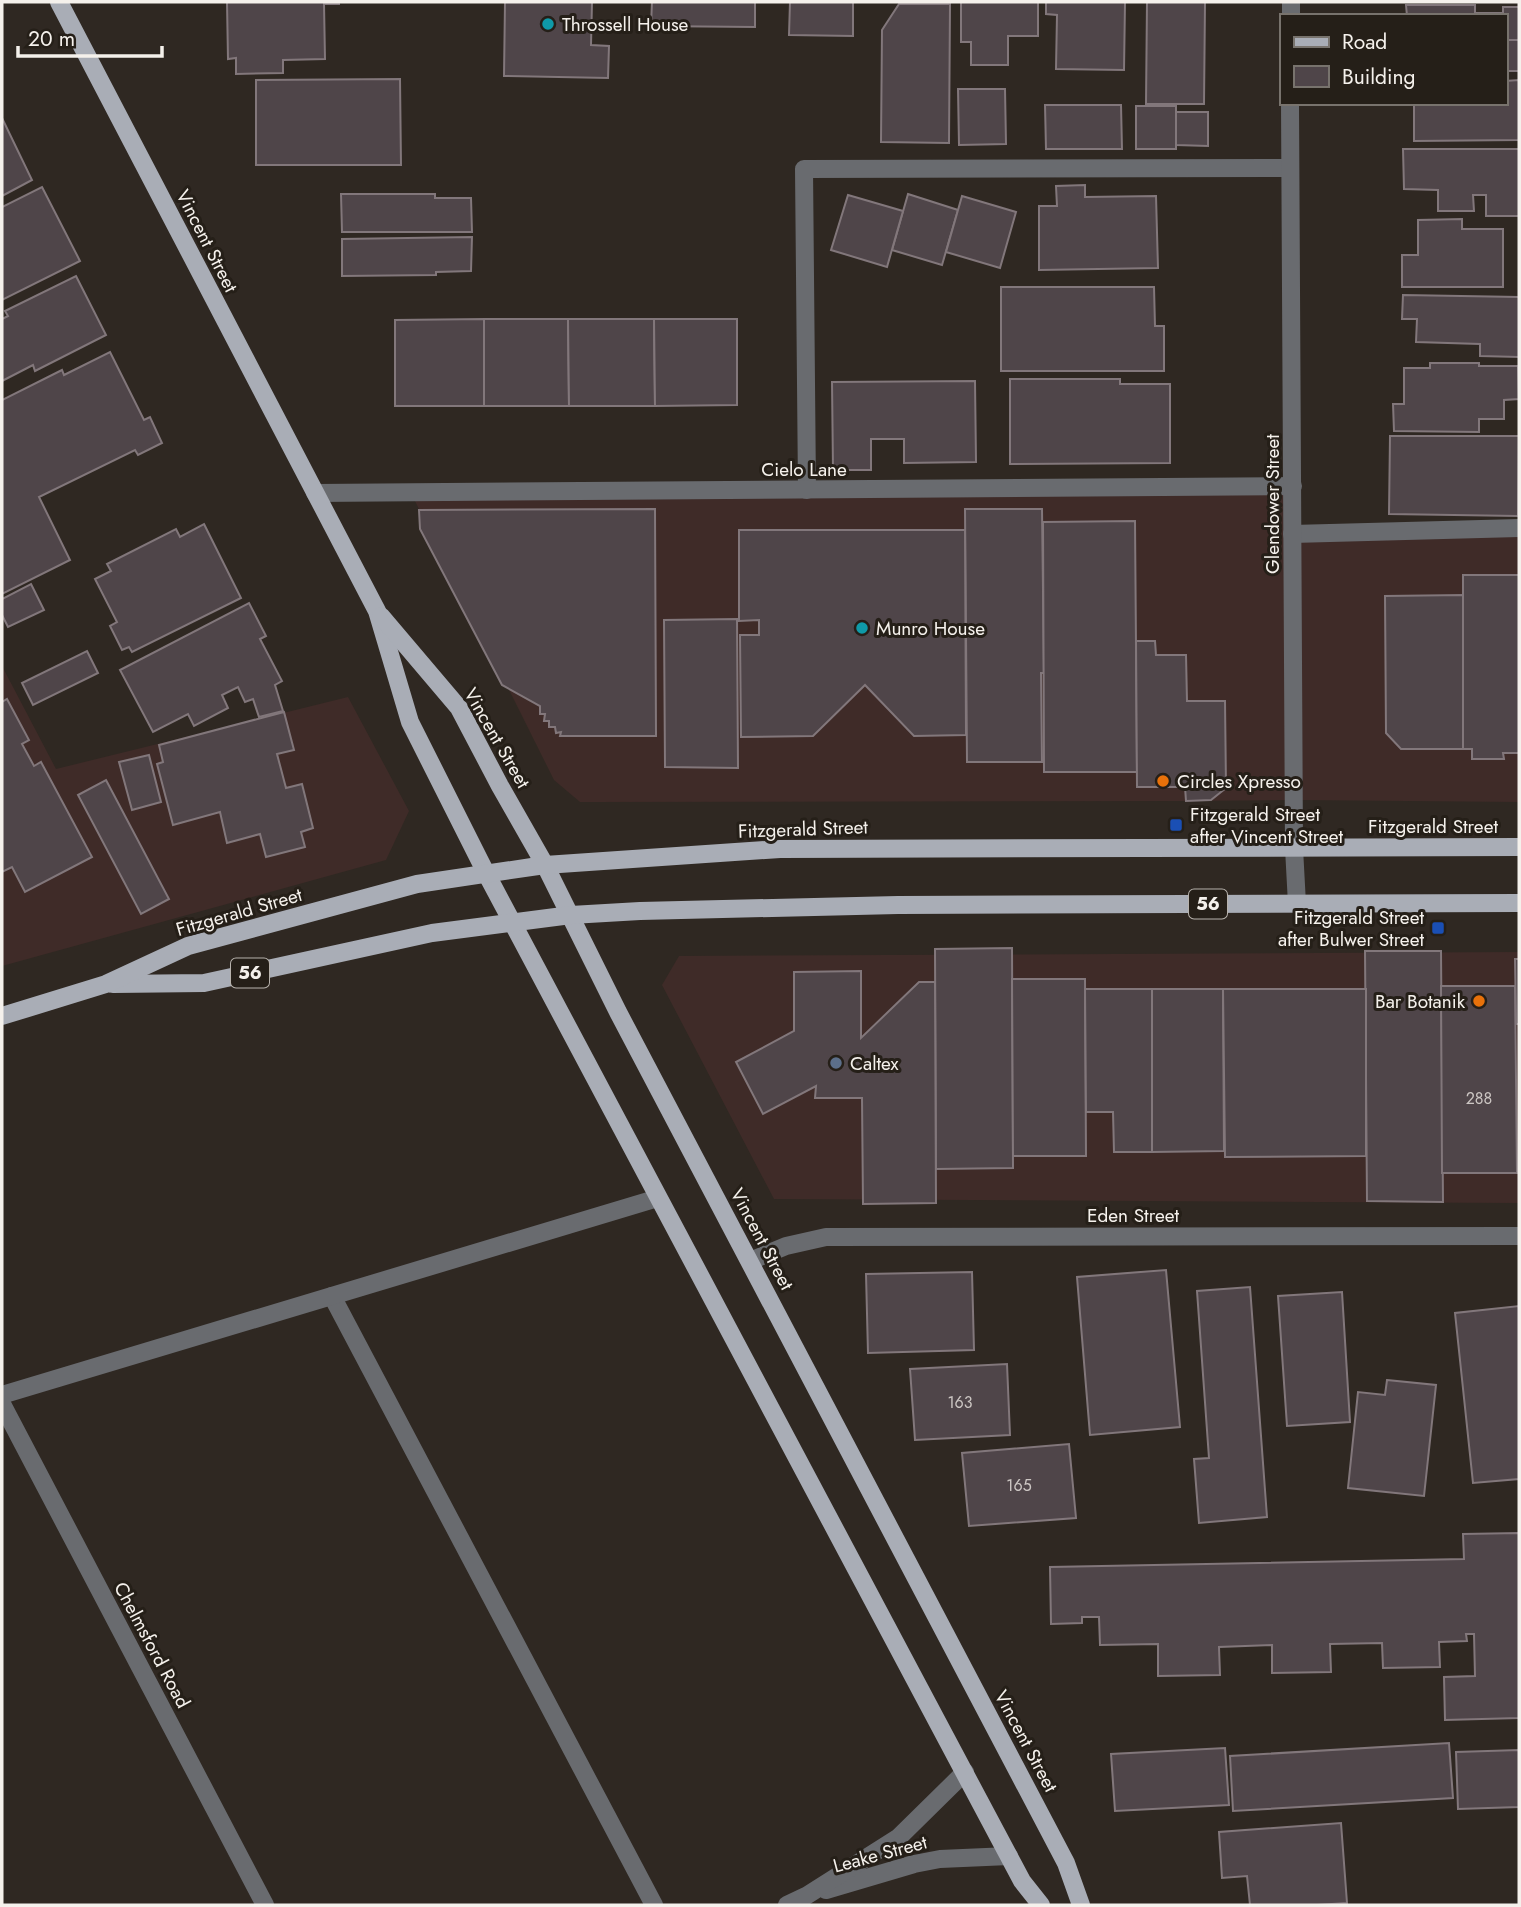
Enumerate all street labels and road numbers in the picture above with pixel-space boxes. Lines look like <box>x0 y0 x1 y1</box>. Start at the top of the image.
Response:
street label: Vincent Street <box>170 185 245 297</box>
street label: Glendower Street <box>1259 434 1286 574</box>
street label: Cielo Lane <box>761 456 847 483</box>
street label: Vincent Street <box>457 683 537 794</box>
street label: Fitzgerald Street <box>738 813 869 845</box>
street label: Fitzgerald Street <box>1368 813 1498 840</box>
street label: Fitzgerald Street <box>173 881 306 943</box>
road number: 56 <box>1189 890 1227 918</box>
road number: 56 <box>231 958 269 988</box>
street label: Vincent Street <box>724 1183 800 1295</box>
street label: Eden Street <box>1087 1202 1179 1229</box>
street label: Chelmsford Road <box>107 1577 197 1713</box>
street label: Vincent Street <box>988 1685 1064 1797</box>
street label: Leake Street <box>830 1828 930 1880</box>

